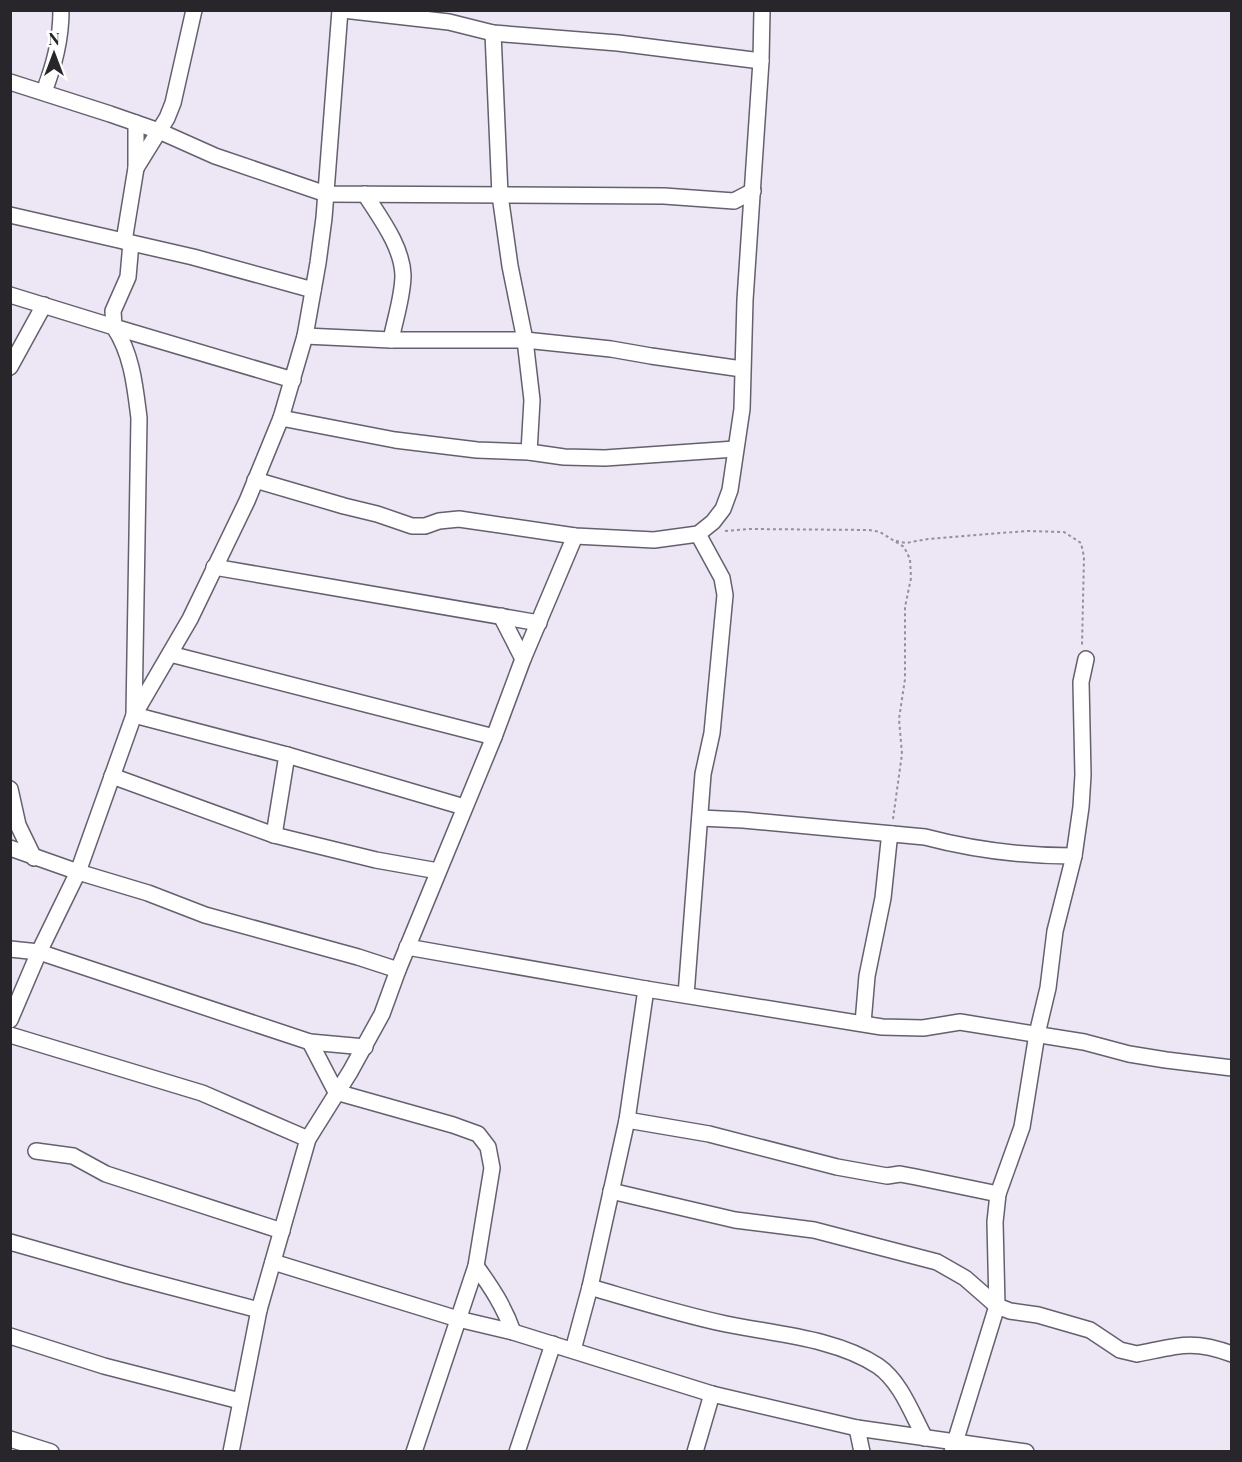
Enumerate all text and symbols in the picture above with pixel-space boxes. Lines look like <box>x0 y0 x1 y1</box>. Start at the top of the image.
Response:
north arrow <box>24 24 84 84</box>
text: N <box>48 28 60 49</box>

